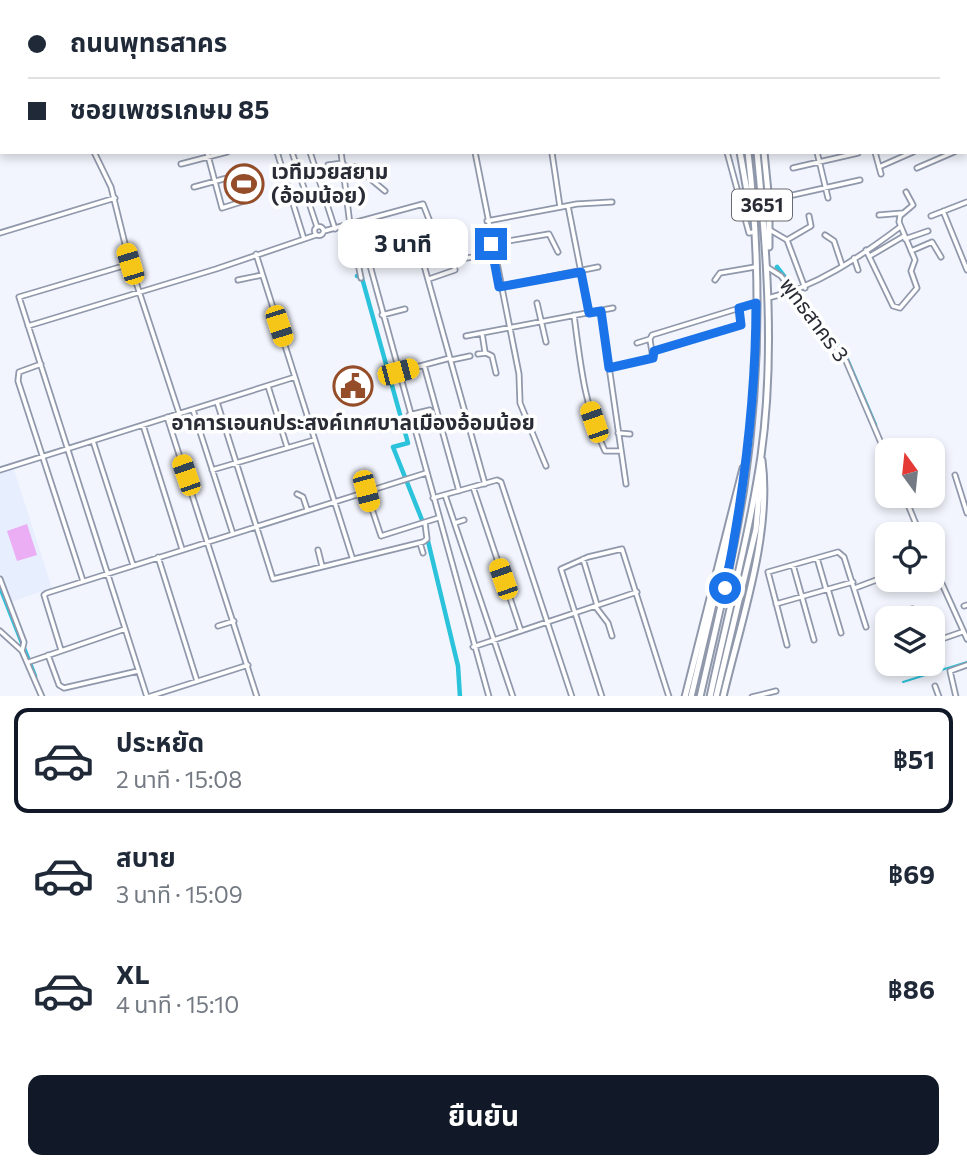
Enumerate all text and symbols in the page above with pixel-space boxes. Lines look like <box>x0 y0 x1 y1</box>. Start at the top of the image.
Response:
text: ถนนพุทธสาคร <box>70 26 227 57</box>
text: ซอยเพชรเกษม 85 <box>70 93 269 124</box>
place label: เวทีมวยสยาม (อ้อมน้อย) <box>271 158 388 207</box>
sports icon: เวทีมวยสยาม (อ้อมน้อย) <box>223 163 265 205</box>
road number: 3651 <box>732 190 792 220</box>
callout: 3 นาที <box>337 219 466 268</box>
route end <box>475 228 507 260</box>
text: 3 นาที <box>374 229 432 257</box>
car <box>114 241 147 287</box>
street label: พุทธสาคร 3 <box>774 272 855 367</box>
car <box>263 303 296 349</box>
car <box>375 356 422 388</box>
public building icon: อาคารเอนกประสงค์เทศบาลเมืองอ้อมน้อย <box>332 365 374 407</box>
car <box>578 399 611 445</box>
place label: อาคารเอนกประสงค์เทศบาลเมืองอ้อมน้อย <box>171 409 535 434</box>
north arrow <box>875 438 945 508</box>
map controls <box>875 438 945 676</box>
car <box>170 452 203 498</box>
car <box>351 468 382 514</box>
button: locate <box>875 522 945 592</box>
car <box>487 556 520 602</box>
route start <box>709 572 741 604</box>
button: layers <box>875 606 945 676</box>
text: ประหยัด <box>116 726 204 757</box>
icon: car <box>32 729 95 792</box>
text: ฿51 <box>893 743 935 774</box>
text: 2 นาที · 15:08 <box>116 765 242 793</box>
text: สบาย <box>116 841 176 872</box>
icon: car <box>32 844 95 907</box>
text: ฿69 <box>888 858 935 889</box>
text: 3 นาที · 15:09 <box>116 880 243 908</box>
text: XL <box>116 958 150 989</box>
icon: car <box>32 959 95 1022</box>
text: ฿86 <box>888 973 935 1004</box>
text: 4 นาที · 15:10 <box>116 990 239 1018</box>
button: ยืนยัน <box>28 1075 939 1155</box>

